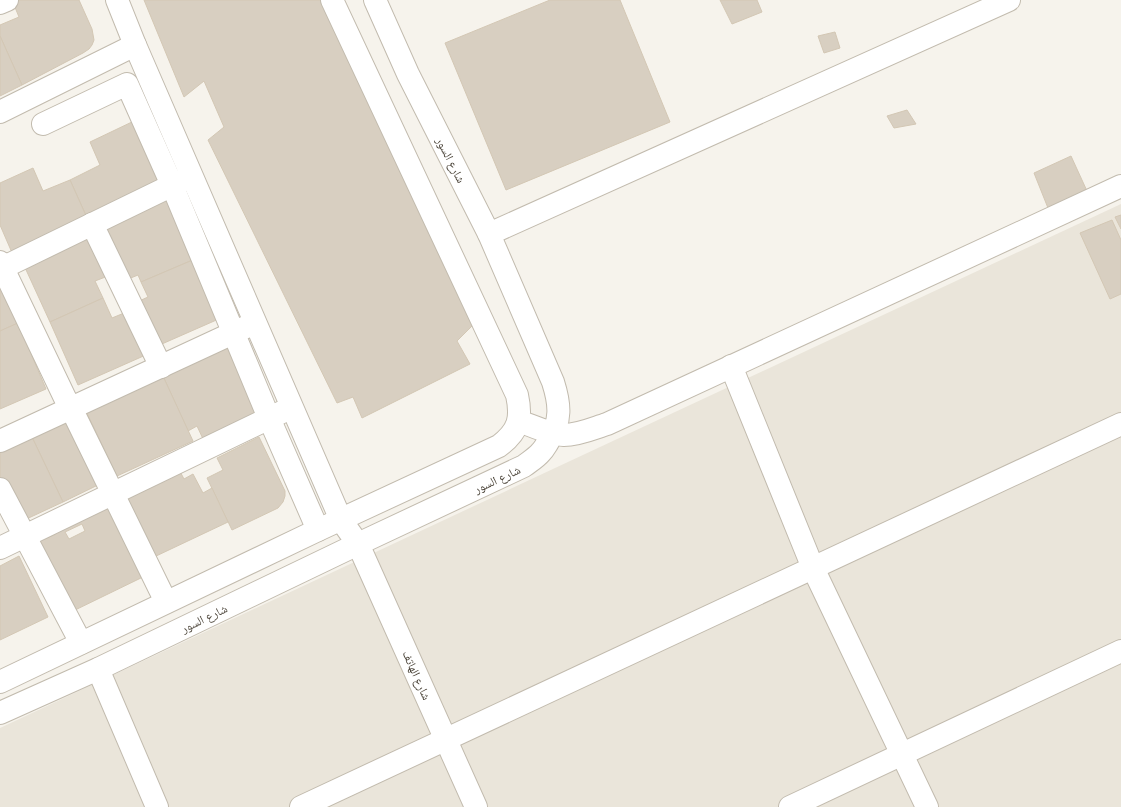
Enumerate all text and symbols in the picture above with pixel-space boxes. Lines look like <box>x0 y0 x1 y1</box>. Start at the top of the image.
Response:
street label: شارع السور <box>432 134 469 186</box>
street label: شارع السور <box>470 462 523 498</box>
street label: شارع السور <box>178 600 230 637</box>
street label: شارع الهاتف <box>398 648 435 703</box>

